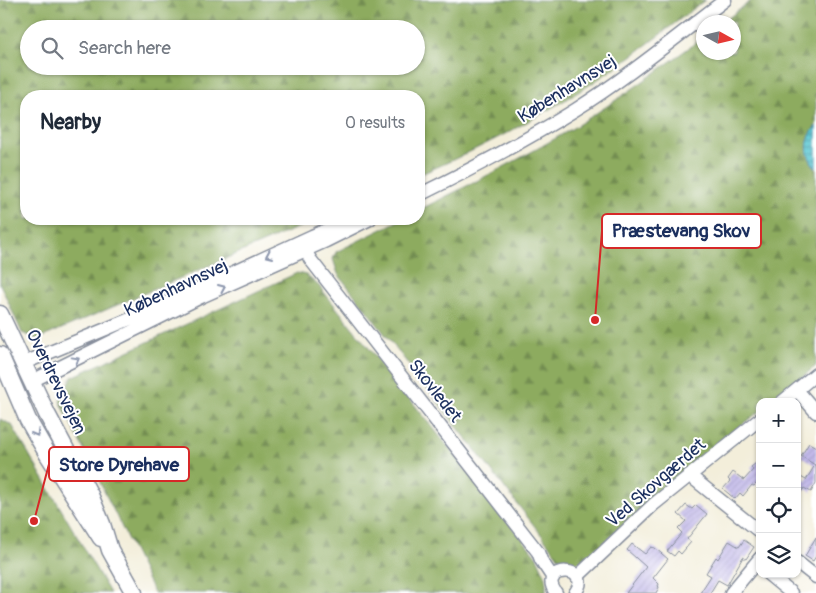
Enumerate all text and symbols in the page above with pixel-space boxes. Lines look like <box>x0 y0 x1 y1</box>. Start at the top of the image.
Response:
north arrow <box>696 15 741 60</box>
search box <box>20 20 425 75</box>
icon: search <box>38 34 66 62</box>
text: Search here <box>78 36 171 60</box>
street label: Københavnsvej <box>513 50 621 128</box>
text: Nearby <box>40 109 101 136</box>
text: 0 results <box>345 113 405 133</box>
callout: Præstevang Skov <box>602 214 761 248</box>
text: Præstevang Skov <box>612 219 751 243</box>
one-way arrow <box>265 248 274 259</box>
street label: Københavnsvej <box>120 254 232 322</box>
one-way arrow <box>217 284 226 295</box>
street label: Overdrevsvejen <box>21 326 91 438</box>
street label: Skovledet <box>403 355 467 428</box>
one-way arrow <box>70 356 79 366</box>
map controls <box>756 398 801 578</box>
button: + <box>756 398 801 443</box>
one-way arrow <box>29 427 39 436</box>
street label: Ved Skovgærdet <box>601 433 711 533</box>
button: − <box>756 443 801 488</box>
callout: Store Dyrehave <box>49 447 189 481</box>
text: Store Dyrehave <box>59 453 180 477</box>
button: locate <box>756 488 801 533</box>
button: layers <box>756 533 801 578</box>

